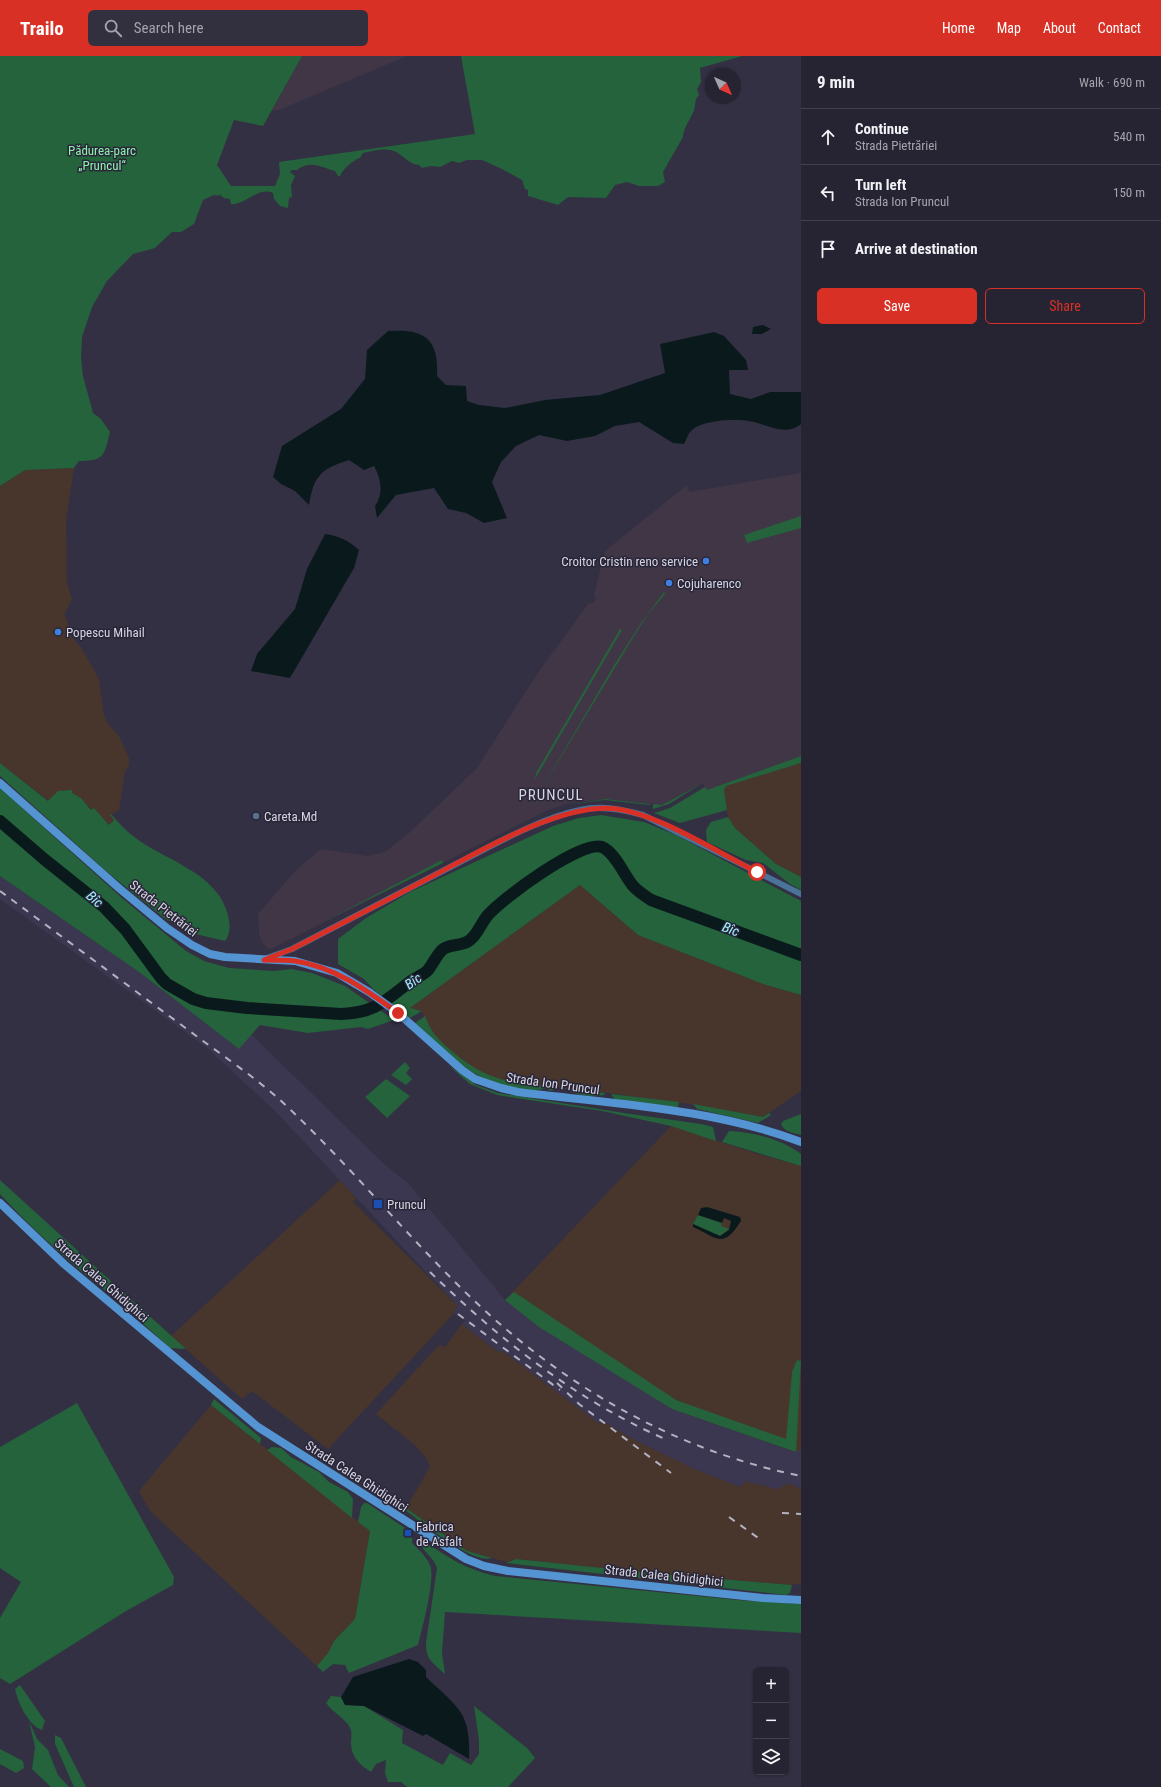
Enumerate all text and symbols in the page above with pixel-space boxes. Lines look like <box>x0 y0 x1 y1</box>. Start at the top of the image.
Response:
search box <box>88 10 368 46</box>
text: Trailo <box>20 17 64 40</box>
icon: search <box>102 17 124 39</box>
text: Search here <box>134 19 203 37</box>
text: Home <box>942 20 975 36</box>
text: Map <box>997 20 1021 36</box>
text: About <box>1043 20 1076 36</box>
text: Contact <box>1098 20 1141 36</box>
north arrow <box>705 68 741 104</box>
text: 9 min <box>817 72 855 92</box>
text: Walk · 690 m <box>1079 75 1145 90</box>
text: Continue <box>855 120 909 138</box>
icon: ahead <box>817 126 839 148</box>
text: 540 m <box>1113 129 1145 144</box>
text: Strada Pietrăriei <box>855 138 937 153</box>
park label: Pădurea-parc „Pruncul“ <box>68 143 136 173</box>
text: Turn left <box>855 176 906 194</box>
icon: left <box>817 182 839 204</box>
text: 150 m <box>1113 185 1145 200</box>
text: Strada Ion Pruncul <box>855 194 949 209</box>
icon: arrive <box>817 238 839 260</box>
text: Arrive at destination <box>855 240 978 258</box>
button: Save <box>817 288 977 324</box>
button: Share <box>985 288 1145 324</box>
place label: Croitor Cristin reno service <box>561 554 698 569</box>
marker: Croitor Cristin reno service <box>701 556 711 566</box>
place label: Cojuharenco <box>677 576 741 591</box>
marker: Cojuharenco <box>664 578 674 588</box>
place label: Popescu Mihail <box>66 625 145 640</box>
marker: Popescu Mihail <box>53 627 63 637</box>
district label: PRUNCUL <box>518 786 584 804</box>
place label: Careta.Md <box>264 809 317 824</box>
marker: Careta.Md <box>251 811 261 821</box>
route start <box>748 863 766 881</box>
street label: Strada Pietrăriei <box>127 877 201 940</box>
water label: Bîc <box>83 887 107 911</box>
water label: Bîc <box>720 919 742 939</box>
water label: Bîc <box>401 970 425 992</box>
route end <box>389 1004 407 1022</box>
street label: Strada Ion Pruncul <box>505 1070 601 1097</box>
place label: Pruncul <box>387 1197 426 1212</box>
marker: Pruncul <box>372 1198 384 1210</box>
street label: Strada Calea Ghidighici <box>52 1236 152 1325</box>
street label: Strada Calea Ghidighici <box>303 1438 411 1515</box>
place label: Fabrica de Asfalt <box>416 1519 462 1549</box>
marker: Fabrica de Asfalt <box>403 1528 413 1538</box>
street label: Strada Calea Ghidighici <box>604 1562 724 1589</box>
map controls <box>753 1667 789 1775</box>
button: + <box>753 1667 789 1703</box>
button: − <box>753 1703 789 1739</box>
button: layers <box>753 1739 789 1775</box>

